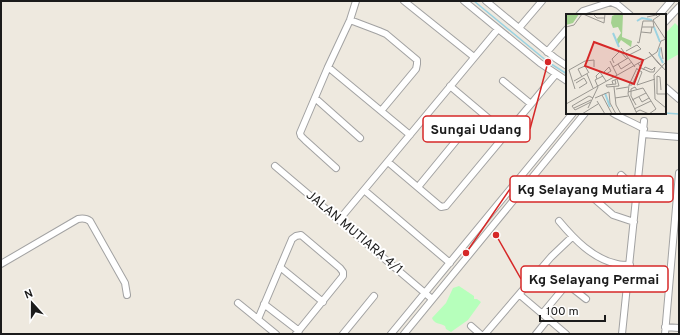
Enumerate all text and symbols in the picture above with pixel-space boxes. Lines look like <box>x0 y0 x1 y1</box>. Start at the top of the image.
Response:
inset map <box>566 14 666 114</box>
callout: Sungai Udang <box>423 116 530 142</box>
text: Sungai Udang <box>431 122 521 139</box>
callout: Kg Selayang Mutiara 4 <box>510 176 673 202</box>
text: Kg Selayang Mutiara 4 <box>518 182 664 199</box>
street label: JALAN MUTIARA 4/1 <box>302 188 406 278</box>
callout: Kg Selayang Permai <box>521 266 668 292</box>
text: Kg Selayang Permai <box>529 272 659 289</box>
north arrow <box>12 283 52 323</box>
text: N <box>23 287 35 303</box>
scale bar <box>540 297 605 323</box>
text: 100 m <box>546 304 579 320</box>

